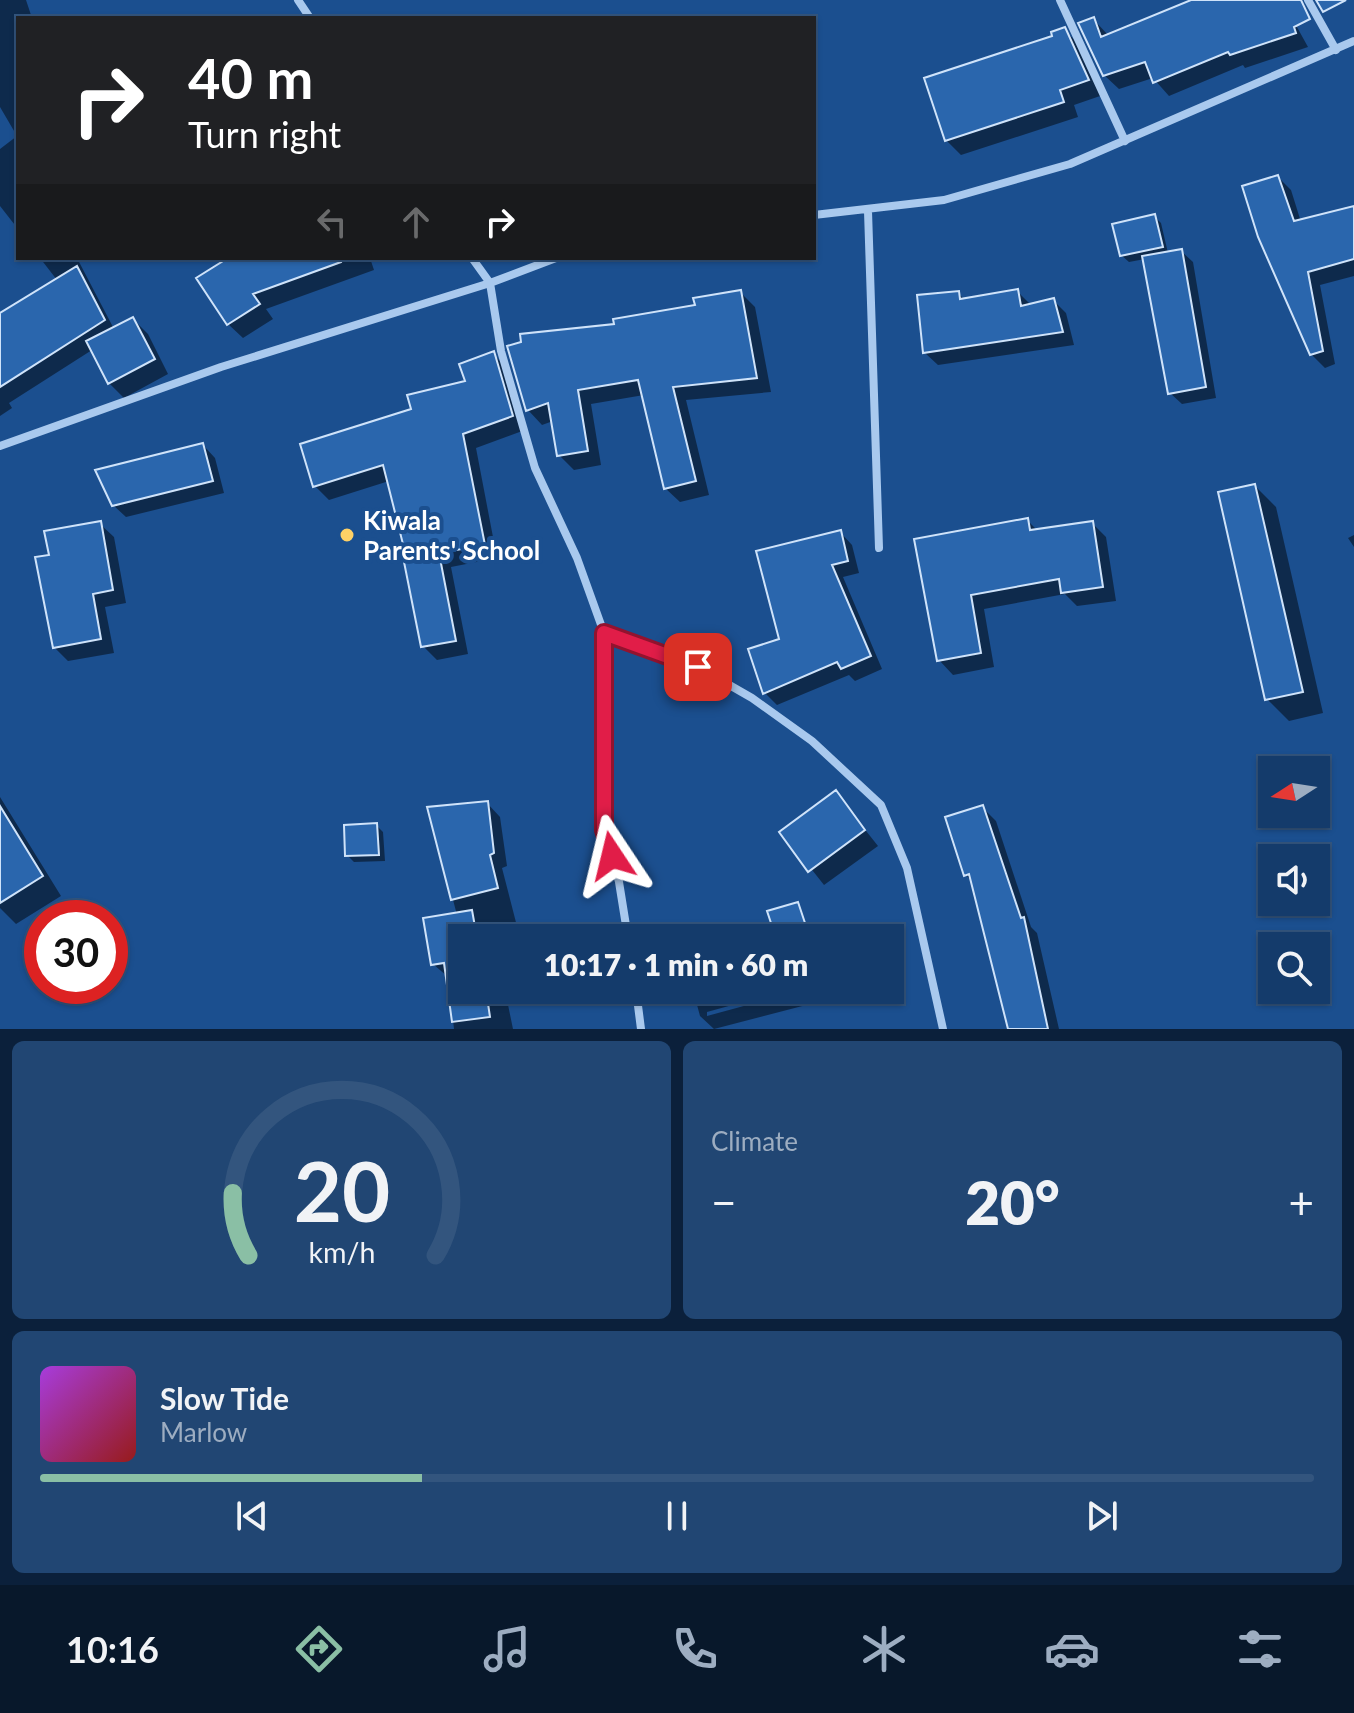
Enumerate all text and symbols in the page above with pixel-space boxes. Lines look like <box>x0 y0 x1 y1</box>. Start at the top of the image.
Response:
text: 40 m <box>188 44 313 111</box>
icon: right <box>56 48 160 152</box>
text: Turn right <box>188 112 341 156</box>
icon: left <box>310 200 354 244</box>
icon: ahead <box>394 200 438 244</box>
icon: right <box>478 200 522 244</box>
place label: Kiwala Parents' School <box>363 504 540 566</box>
marker: Kiwala Parents' School <box>338 526 356 544</box>
pin <box>664 633 732 701</box>
icon: arrive <box>676 645 720 689</box>
north arrow <box>1258 756 1330 828</box>
map controls <box>1258 756 1330 1004</box>
position arrow <box>570 814 654 898</box>
button: sound <box>1258 844 1330 916</box>
speed limit sign: 30 <box>24 900 128 1004</box>
button: search <box>1258 932 1330 1004</box>
text: 10:17 · 1 min · 60 m <box>544 946 808 982</box>
text: Climate <box>711 1125 798 1157</box>
text: 20 <box>293 1140 390 1240</box>
text: 20° <box>965 1166 1060 1238</box>
text: − <box>711 1176 737 1228</box>
text: + <box>1288 1176 1314 1228</box>
text: km/h <box>308 1235 375 1269</box>
text: Slow Tide <box>160 1380 289 1416</box>
text: Marlow <box>160 1416 247 1448</box>
icon: previous <box>230 1494 274 1538</box>
icon: pause <box>655 1494 699 1538</box>
icon: next <box>1080 1494 1124 1538</box>
icon: directions <box>291 1621 347 1677</box>
icon: music <box>479 1621 535 1677</box>
icon: phone <box>667 1621 723 1677</box>
icon: climate <box>856 1621 912 1677</box>
icon: car <box>1044 1621 1100 1677</box>
icon: filters <box>1232 1621 1288 1677</box>
text: 10:16 <box>66 1627 159 1671</box>

